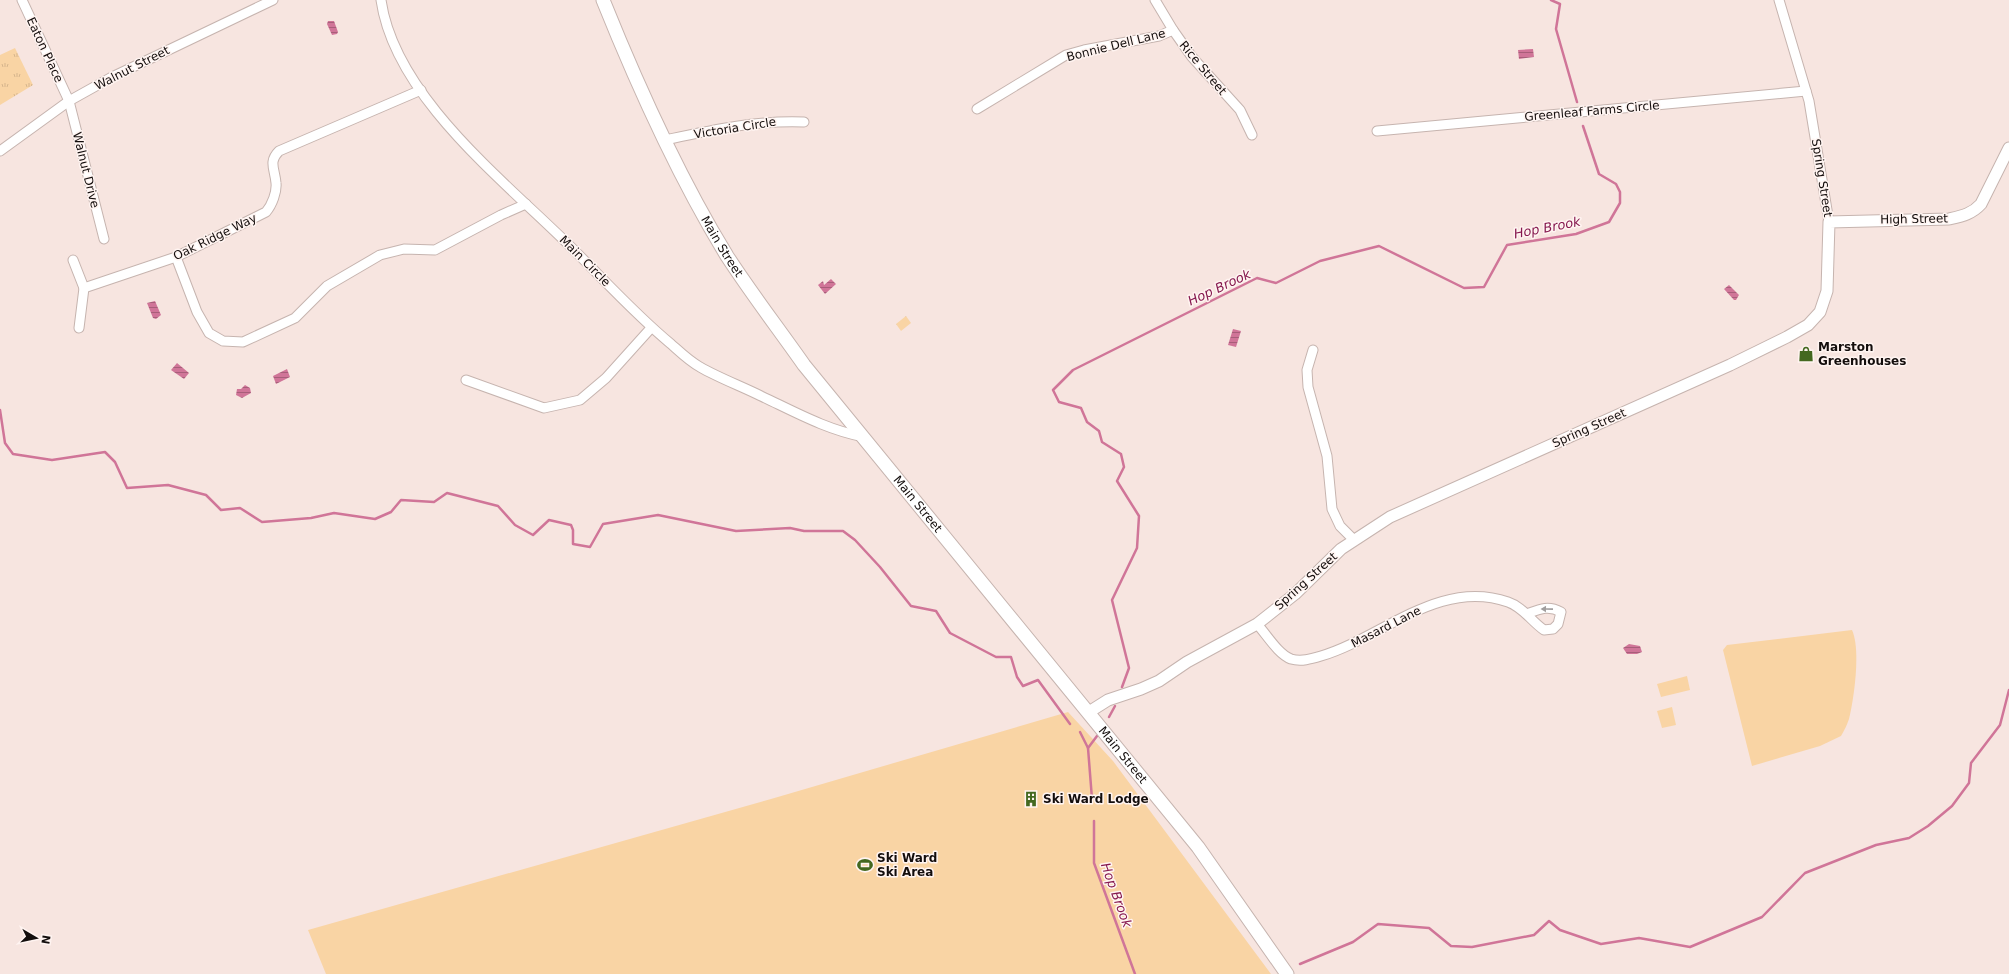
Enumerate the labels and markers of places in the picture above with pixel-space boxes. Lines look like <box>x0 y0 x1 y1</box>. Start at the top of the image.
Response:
place label: Marston Greenhouses <box>1818 340 1906 368</box>
shop icon: Marston Greenhouses <box>1797 345 1815 363</box>
building icon: Ski Ward Lodge <box>1022 790 1040 808</box>
place label: Ski Ward Lodge <box>1043 792 1149 806</box>
place label: Ski Ward Ski Area <box>877 851 937 879</box>
sports icon: Ski Ward Ski Area <box>856 856 874 874</box>

